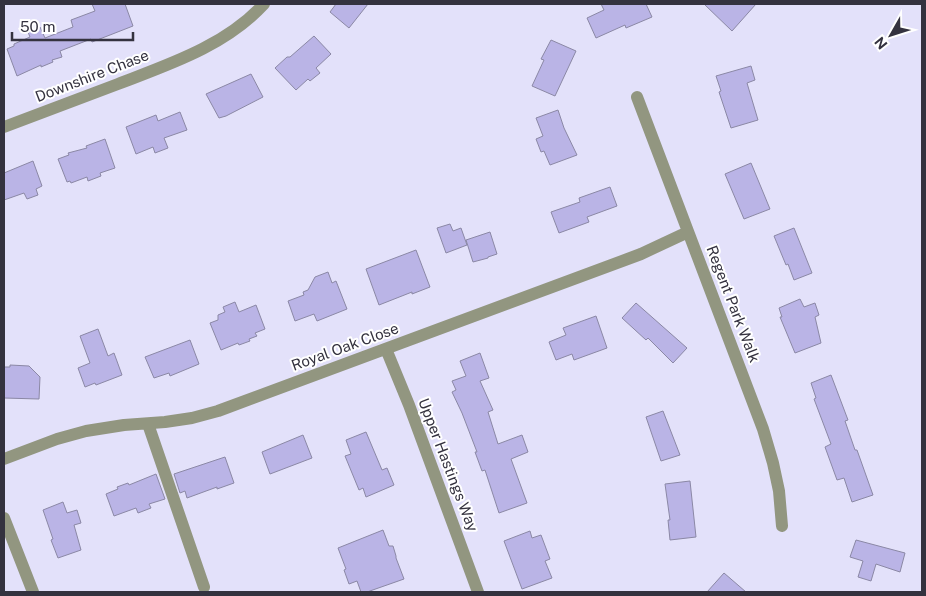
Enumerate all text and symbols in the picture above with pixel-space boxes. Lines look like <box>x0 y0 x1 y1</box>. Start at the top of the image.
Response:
scale bar <box>12 10 134 42</box>
north arrow <box>866 10 916 60</box>
text: 50 m <box>20 18 55 35</box>
text: N <box>871 34 891 52</box>
street label: Downshire Chase <box>33 46 151 105</box>
street label: Regent Park Walk <box>703 243 764 365</box>
street label: Royal Oak Close <box>289 319 401 374</box>
street label: Upper Hastings Way <box>415 396 482 534</box>

